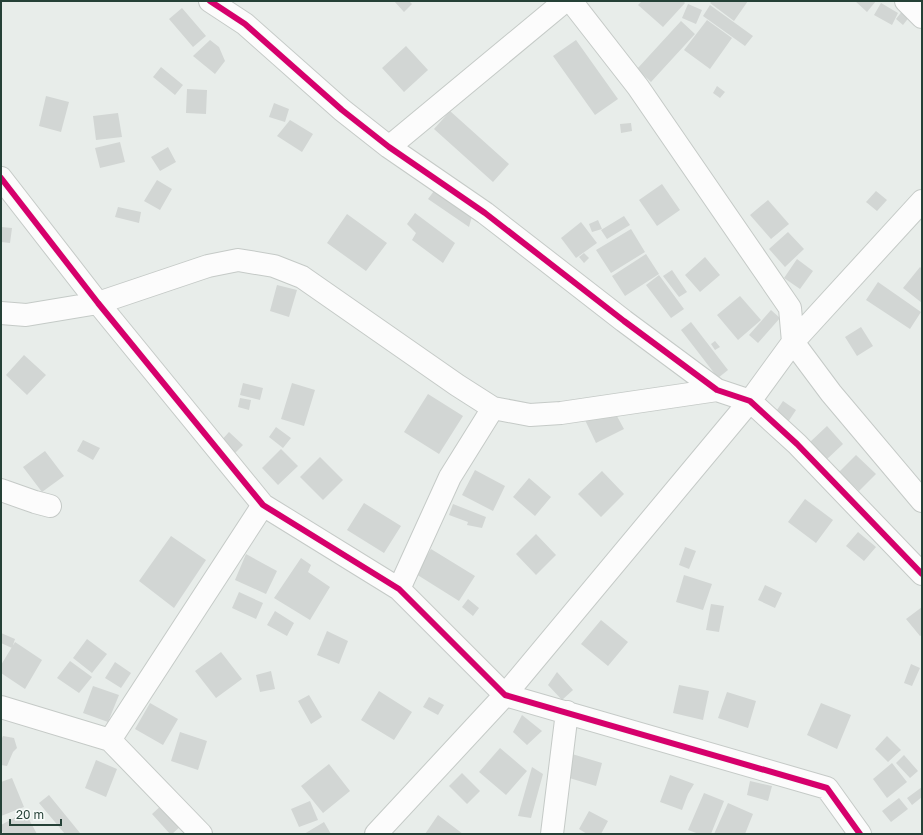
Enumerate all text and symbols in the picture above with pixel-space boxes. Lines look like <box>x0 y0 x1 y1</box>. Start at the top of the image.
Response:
scale bar <box>10 801 61 827</box>
text: 20 m <box>16 807 44 822</box>

